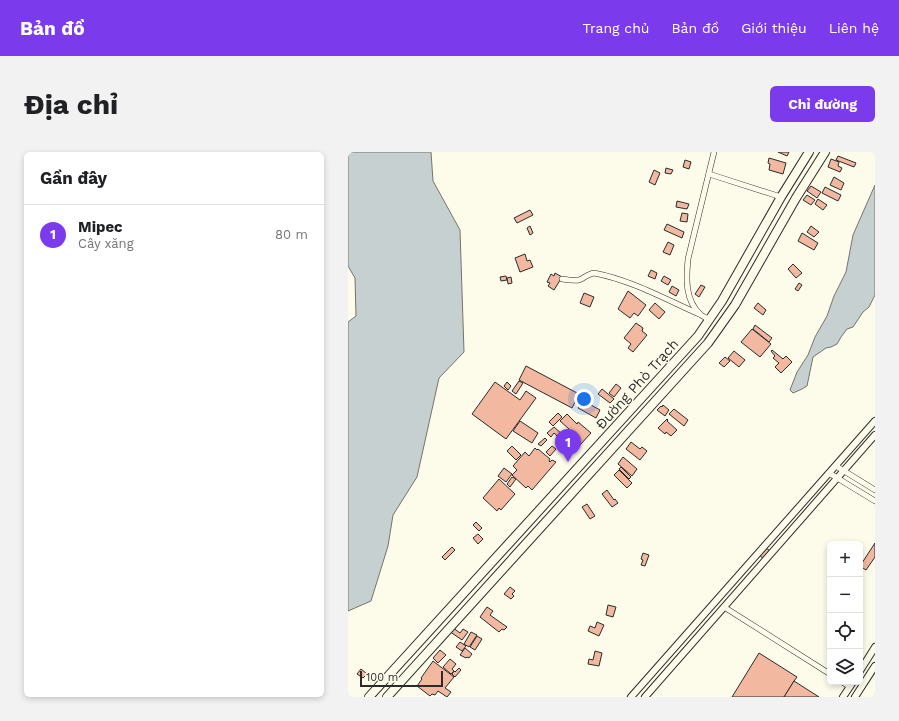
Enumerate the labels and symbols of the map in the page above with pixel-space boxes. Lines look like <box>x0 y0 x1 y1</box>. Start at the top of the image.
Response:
street label: Đường Phò Trạch <box>592 336 682 432</box>
your location <box>574 389 594 409</box>
pin: 1 <box>555 429 581 462</box>
scale bar <box>360 669 443 688</box>

